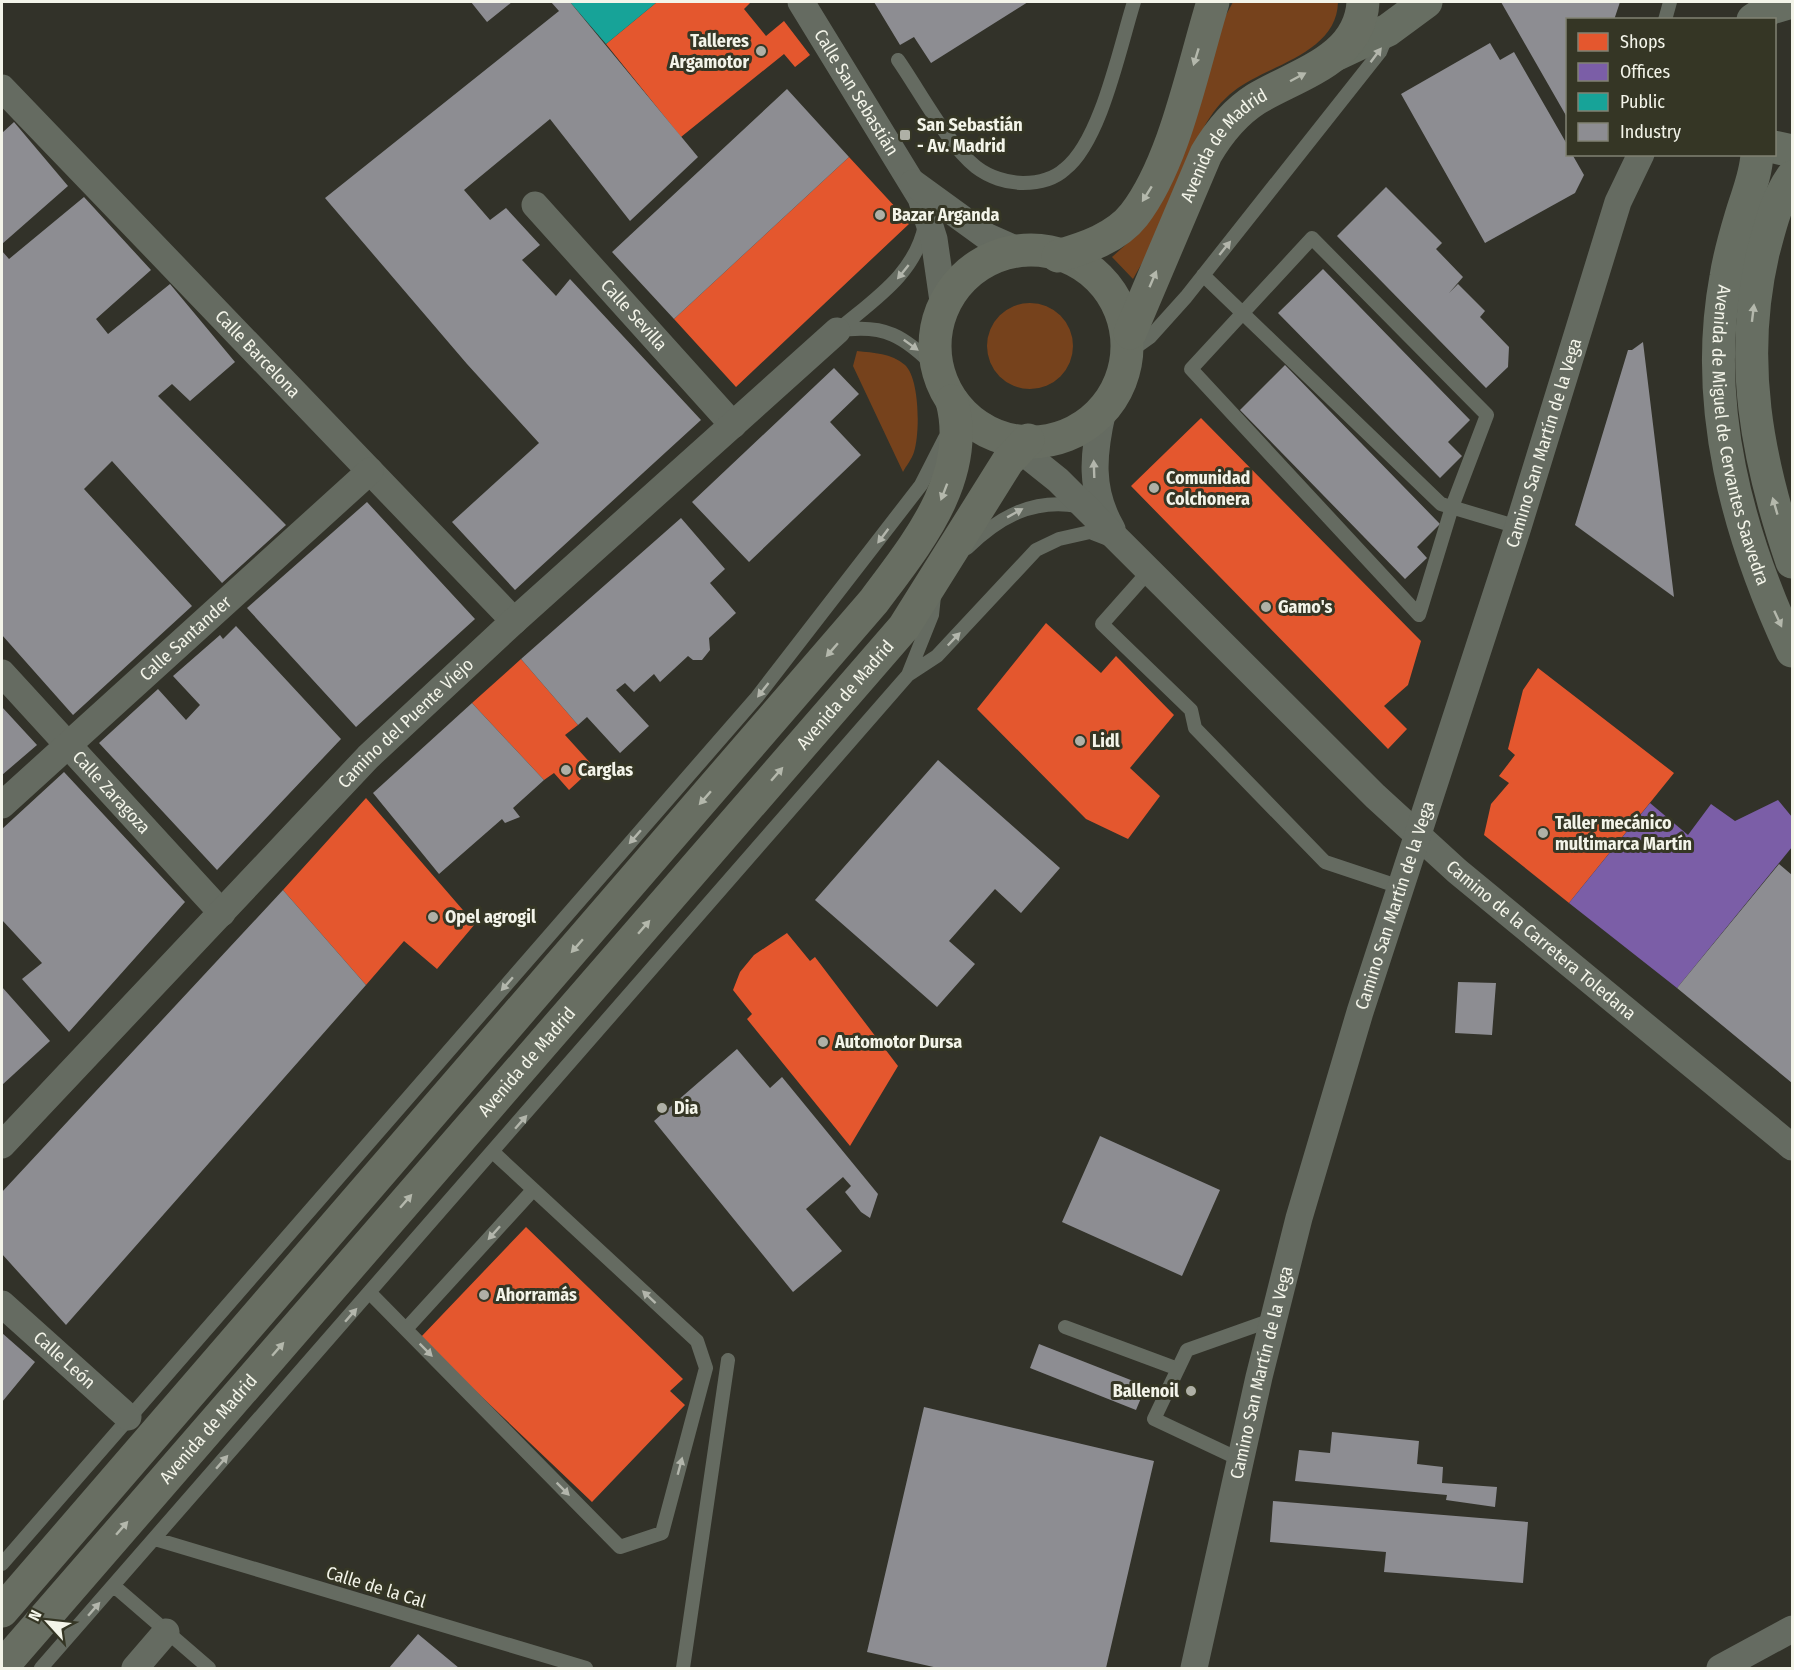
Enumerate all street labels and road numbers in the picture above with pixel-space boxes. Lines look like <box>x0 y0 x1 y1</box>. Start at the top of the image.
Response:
street label: Calle San Sebastián <box>809 25 903 160</box>
street label: Avenida de Madrid <box>1176 84 1271 206</box>
street label: Calle Sevilla <box>596 275 672 355</box>
street label: Avenida de Miguel de Cervantes Saavedra <box>1707 283 1774 588</box>
street label: Calle Barcelona <box>210 306 305 403</box>
street label: Camino San Martín de la Vega <box>1501 335 1586 550</box>
street label: Calle Santander <box>135 591 237 686</box>
street label: Avenida de Madrid <box>792 636 899 754</box>
street label: Camino del Puente Viejo <box>333 653 478 793</box>
street label: Calle Zaragoza <box>68 746 155 839</box>
street label: Camino San Martín de la Vega <box>1350 798 1439 1013</box>
street label: Camino de la Carretera Toledana <box>1442 856 1640 1025</box>
street label: Avenida de Madrid <box>473 1003 580 1121</box>
street label: Camino San Martín de la Vega <box>1226 1264 1297 1481</box>
street label: Calle León <box>29 1327 100 1394</box>
street label: Avenida de Madrid <box>155 1370 262 1488</box>
street label: Calle de la Cal <box>324 1561 429 1613</box>

